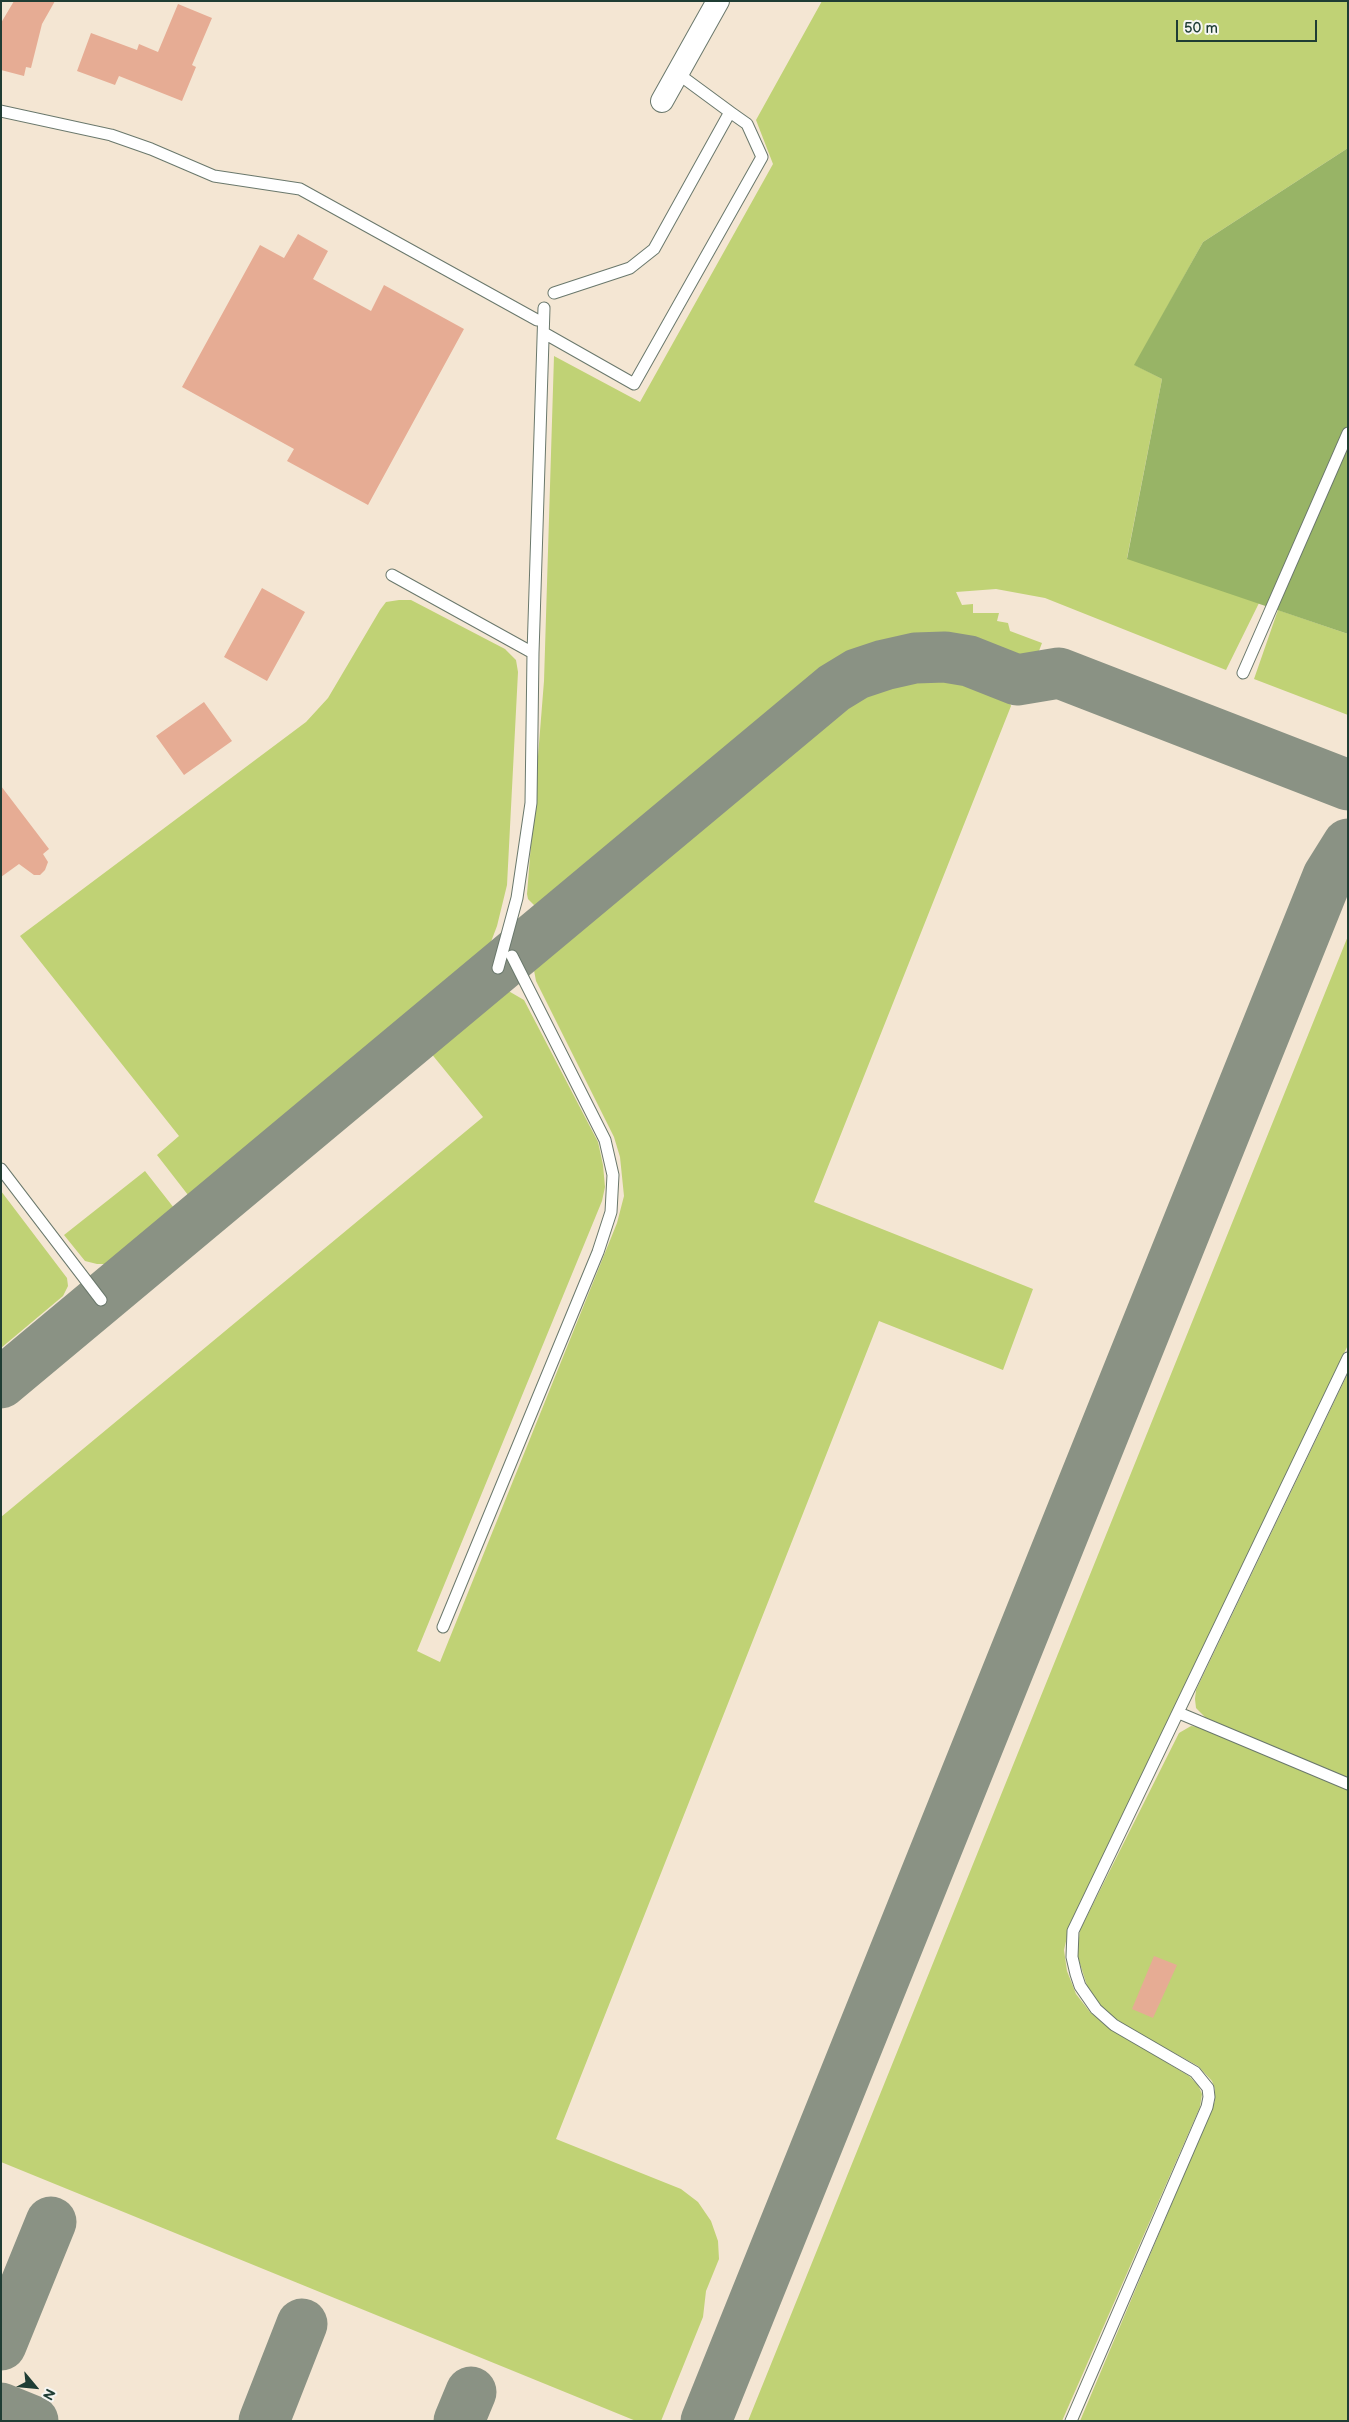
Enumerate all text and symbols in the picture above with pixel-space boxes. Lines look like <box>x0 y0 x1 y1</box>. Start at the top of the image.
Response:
scale bar <box>1179 10 1320 42</box>
text: 50 m <box>1184 19 1218 38</box>
north arrow <box>10 2362 60 2412</box>
text: N <box>39 2386 59 2403</box>

